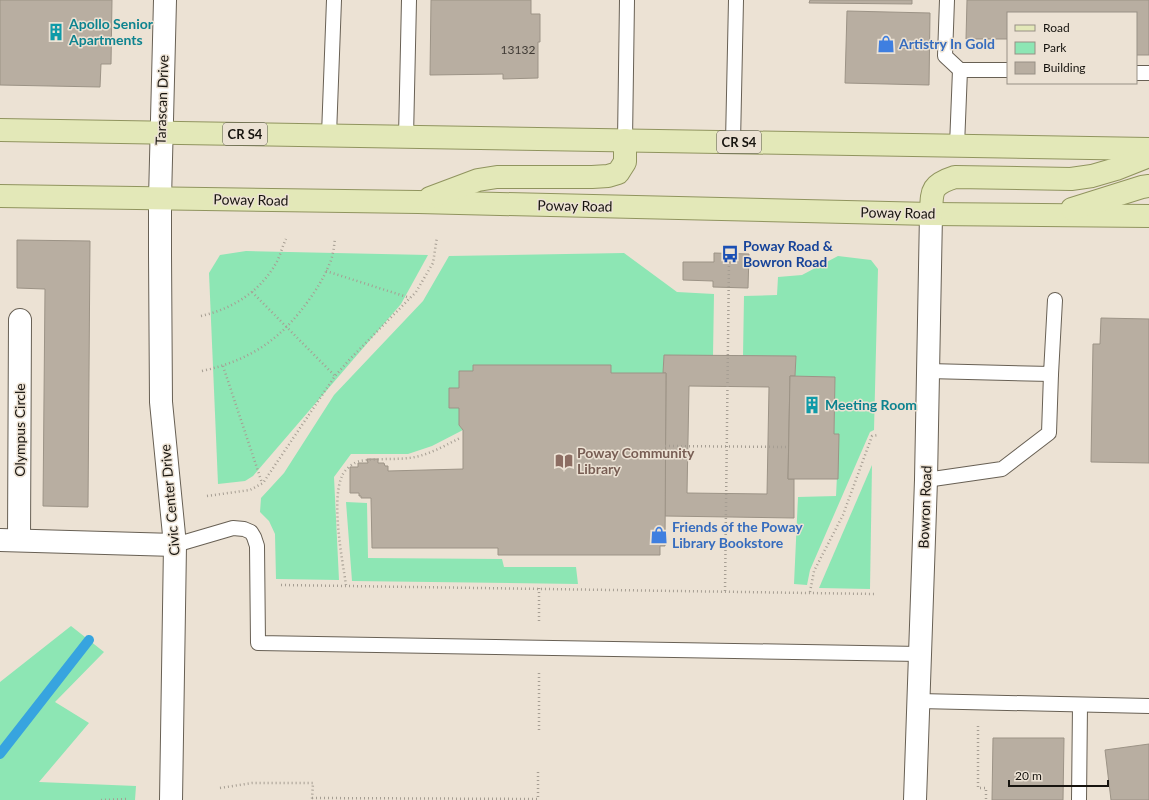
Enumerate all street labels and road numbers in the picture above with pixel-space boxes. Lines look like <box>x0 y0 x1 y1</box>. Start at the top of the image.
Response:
street label: Tarascan Drive <box>151 55 172 145</box>
road number: CR S4 <box>223 123 267 145</box>
road number: CR S4 <box>717 131 761 153</box>
street label: Poway Road <box>213 190 289 209</box>
street label: Poway Road <box>537 196 613 215</box>
street label: Poway Road <box>860 203 936 222</box>
street label: Olympus Circle <box>11 383 28 477</box>
street label: Civic Center Drive <box>156 444 183 557</box>
street label: Bowron Road <box>915 465 934 549</box>

